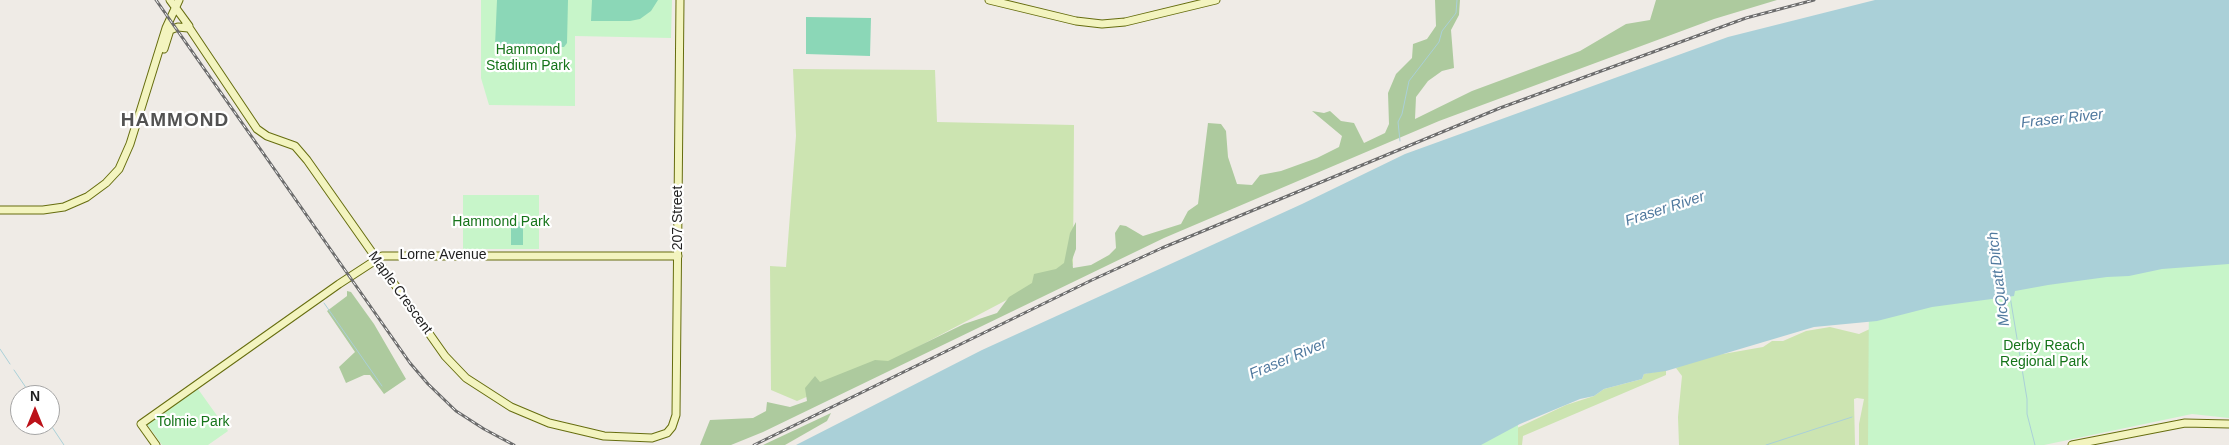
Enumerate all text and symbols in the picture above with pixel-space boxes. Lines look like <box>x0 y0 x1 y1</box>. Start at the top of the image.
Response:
park label: Hammond Stadium Park <box>486 42 570 74</box>
water label: Fraser River <box>2020 106 2104 132</box>
district label: HAMMOND <box>120 110 230 132</box>
street label: 207 Street <box>670 186 686 250</box>
water label: Fraser River <box>1623 188 1707 230</box>
park label: Hammond Park <box>452 214 550 230</box>
water label: McQuatt Ditch <box>1984 231 2014 327</box>
street label: Lorne Avenue <box>400 247 486 263</box>
street label: Maple Crescent <box>364 248 436 338</box>
water label: Fraser River <box>1247 335 1329 383</box>
park label: Derby Reach Regional Park <box>2000 338 2088 371</box>
north arrow <box>10 385 60 435</box>
text: N <box>30 388 40 404</box>
park label: Tolmie Park <box>156 414 230 430</box>

